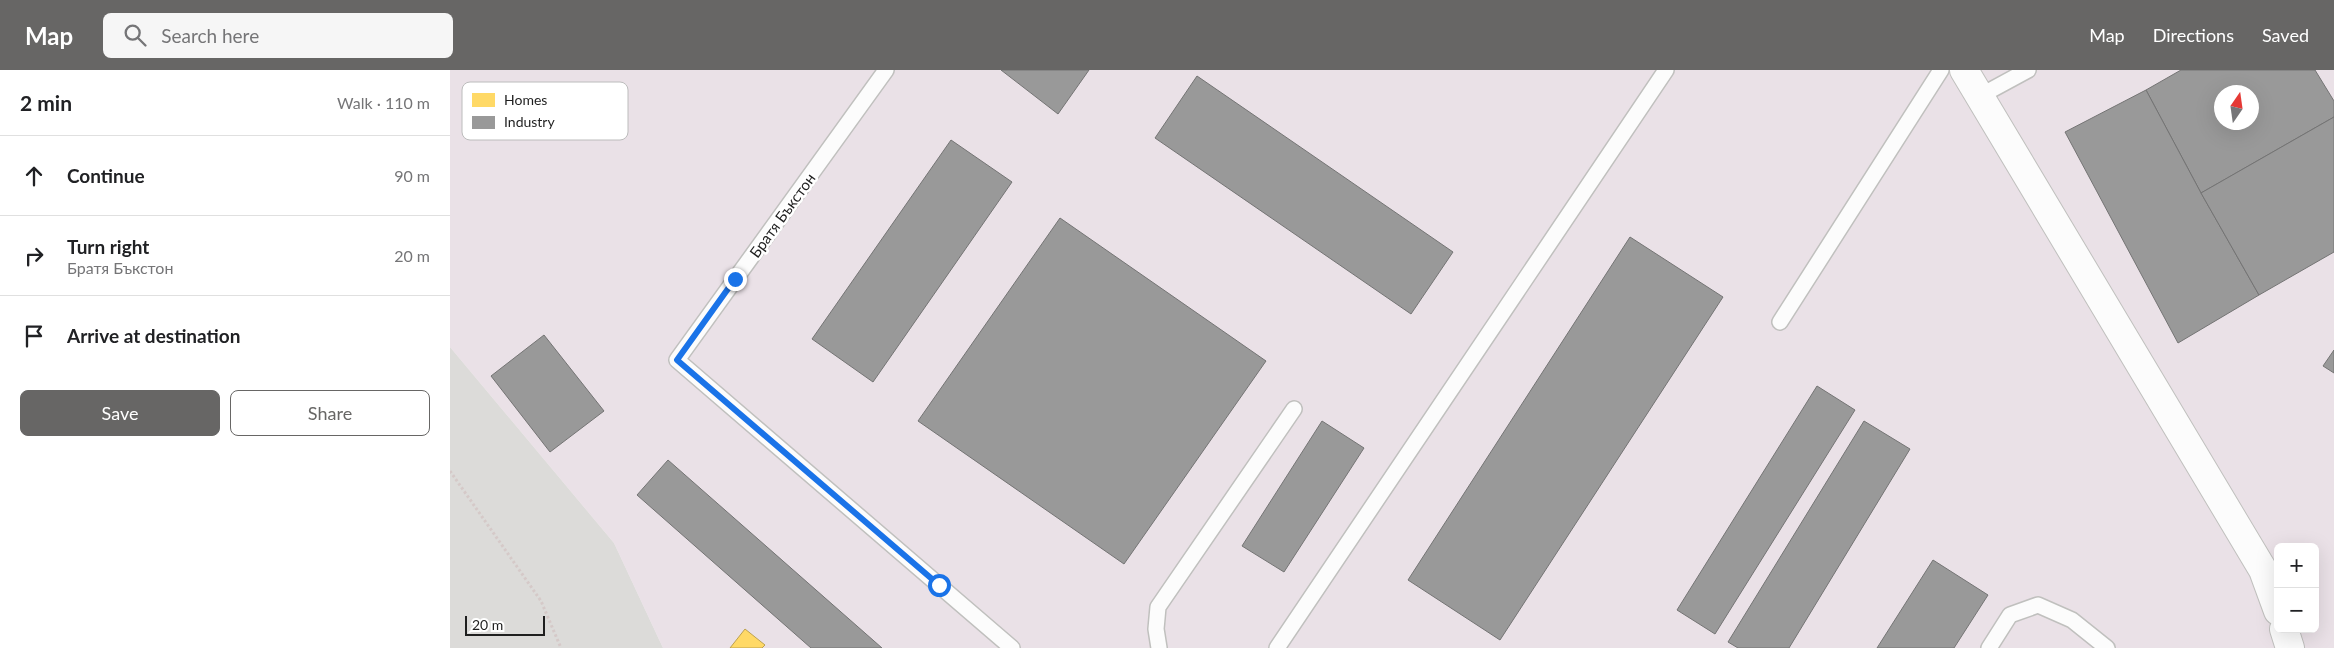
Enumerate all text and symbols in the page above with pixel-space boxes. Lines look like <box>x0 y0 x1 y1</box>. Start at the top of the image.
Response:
search box <box>103 13 453 58</box>
text: Map <box>25 21 73 50</box>
icon: search <box>121 21 149 49</box>
text: Search here <box>161 24 259 47</box>
text: Map <box>2089 24 2125 46</box>
text: Directions <box>2153 24 2234 46</box>
text: Saved <box>2262 24 2309 46</box>
legend <box>462 82 628 140</box>
north arrow <box>2214 85 2259 130</box>
text: 2 min <box>20 90 72 115</box>
text: Homes <box>504 91 547 108</box>
text: Walk · 110 m <box>337 93 430 112</box>
text: Industry <box>504 113 555 130</box>
icon: ahead <box>20 162 48 190</box>
text: Continue <box>67 164 145 187</box>
text: 90 m <box>394 166 430 185</box>
street label: Братя Бъкстон <box>745 169 819 261</box>
text: Turn right <box>67 235 149 258</box>
icon: right <box>20 242 48 270</box>
text: 20 m <box>394 246 430 265</box>
text: Братя Бъкстон <box>67 258 173 277</box>
route end <box>724 268 747 291</box>
icon: arrive <box>20 322 48 350</box>
text: Arrive at destination <box>67 324 240 347</box>
button: Save <box>20 390 220 436</box>
button: Share <box>230 390 430 436</box>
map controls <box>2274 543 2319 633</box>
button: + <box>2274 543 2319 588</box>
route start <box>928 574 951 597</box>
button: − <box>2274 588 2319 633</box>
scale bar <box>465 613 545 636</box>
text: 20 m <box>472 616 503 633</box>

